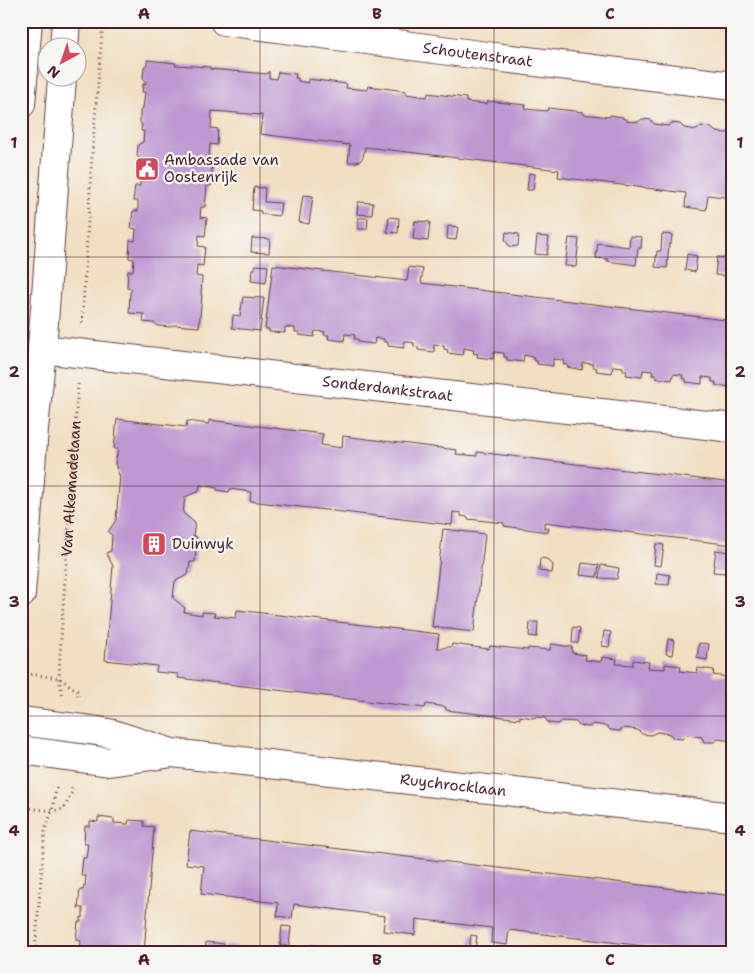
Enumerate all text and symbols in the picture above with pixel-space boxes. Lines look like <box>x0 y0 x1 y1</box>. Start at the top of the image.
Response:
text: A <box>138 3 150 24</box>
text: B <box>372 3 382 24</box>
text: C <box>605 3 615 24</box>
north arrow <box>38 38 88 88</box>
street label: Schoutenstraat <box>422 38 534 71</box>
text: N <box>44 61 64 82</box>
text: 1 <box>10 132 18 153</box>
text: 1 <box>736 132 744 153</box>
place label: Ambassade van Oostenrijk <box>164 150 279 187</box>
public building icon: Ambassade van Oostenrijk <box>134 156 160 182</box>
text: 2 <box>8 361 20 382</box>
text: 2 <box>734 361 746 382</box>
street label: Sonderdankstraat <box>321 371 454 406</box>
street label: Van Alkemadelaan <box>57 420 86 557</box>
building icon: Duinwyk <box>141 531 167 557</box>
place label: Duinwyk <box>172 534 234 554</box>
text: 3 <box>8 591 20 612</box>
text: 3 <box>734 591 746 612</box>
street label: Ruychrocklaan <box>399 769 507 801</box>
text: 4 <box>8 820 20 841</box>
text: 4 <box>734 820 746 841</box>
text: A <box>138 949 150 970</box>
text: B <box>372 949 382 970</box>
text: C <box>605 949 615 970</box>

